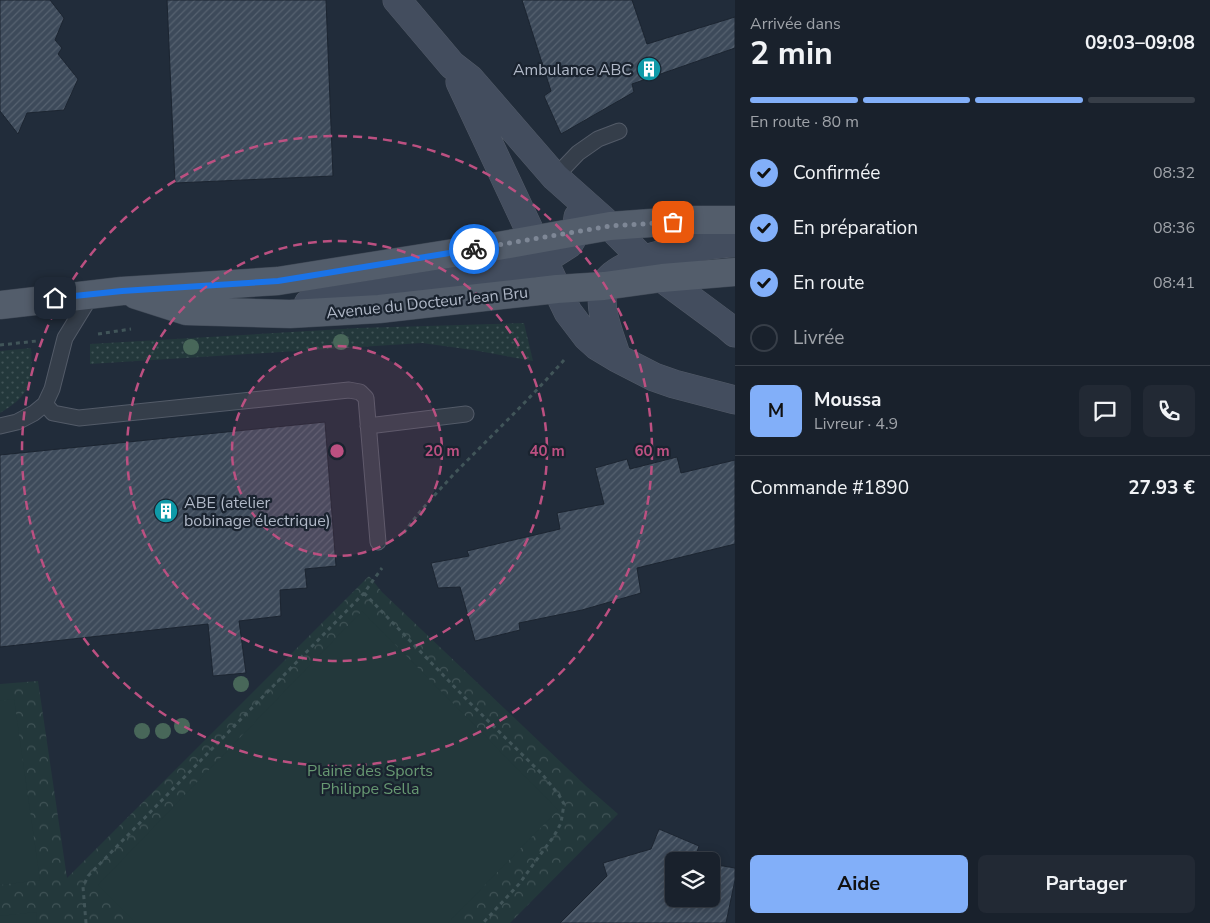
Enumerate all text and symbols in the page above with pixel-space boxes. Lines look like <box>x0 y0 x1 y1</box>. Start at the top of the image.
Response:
text: Arrivée dans <box>750 13 841 35</box>
text: 09:03–09:08 <box>1085 30 1195 56</box>
text: 2 min <box>750 32 833 75</box>
building icon: Ambulance ABC <box>636 56 662 82</box>
place label: Ambulance ABC <box>513 59 632 81</box>
text: En route · 80 m <box>750 111 859 133</box>
icon: check <box>750 159 778 187</box>
text: Confirmée <box>793 160 880 186</box>
text: 08:32 <box>1153 162 1195 184</box>
pin <box>652 201 694 243</box>
icon: bag <box>659 208 687 236</box>
icon: check <box>750 214 778 242</box>
text: En préparation <box>793 215 918 241</box>
text: 08:36 <box>1153 217 1195 239</box>
courier <box>449 224 499 274</box>
icon: bike <box>460 235 488 263</box>
icon: check <box>750 269 778 297</box>
text: En route <box>793 270 864 296</box>
text: 08:41 <box>1153 272 1195 294</box>
pin <box>34 277 76 319</box>
street label: Avenue du Docteur Jean Bru <box>325 281 529 325</box>
icon: home <box>41 284 69 312</box>
text: Livrée <box>793 325 844 351</box>
button: chat <box>1079 385 1131 437</box>
button: phone <box>1143 385 1195 437</box>
text: Moussa <box>814 387 881 413</box>
text: M <box>768 398 784 424</box>
text: Livreur · 4.9 <box>814 413 898 435</box>
text: 20 m <box>424 441 460 461</box>
text: 40 m <box>529 441 565 461</box>
text: 60 m <box>634 441 670 461</box>
centre of rings <box>328 442 346 460</box>
text: Commande #1890 <box>750 475 909 501</box>
text: 27.93 € <box>1128 475 1195 501</box>
place label: ABE (atelier bobinage électrique) <box>184 492 331 532</box>
building icon: ABE (atelier bobinage électrique) <box>153 498 179 524</box>
park label: Plaine des Sports Philippe Sella <box>307 760 433 800</box>
map controls <box>665 852 720 907</box>
button: layers <box>665 852 720 907</box>
button: Aide <box>750 855 968 913</box>
button: Partager <box>978 855 1195 913</box>

